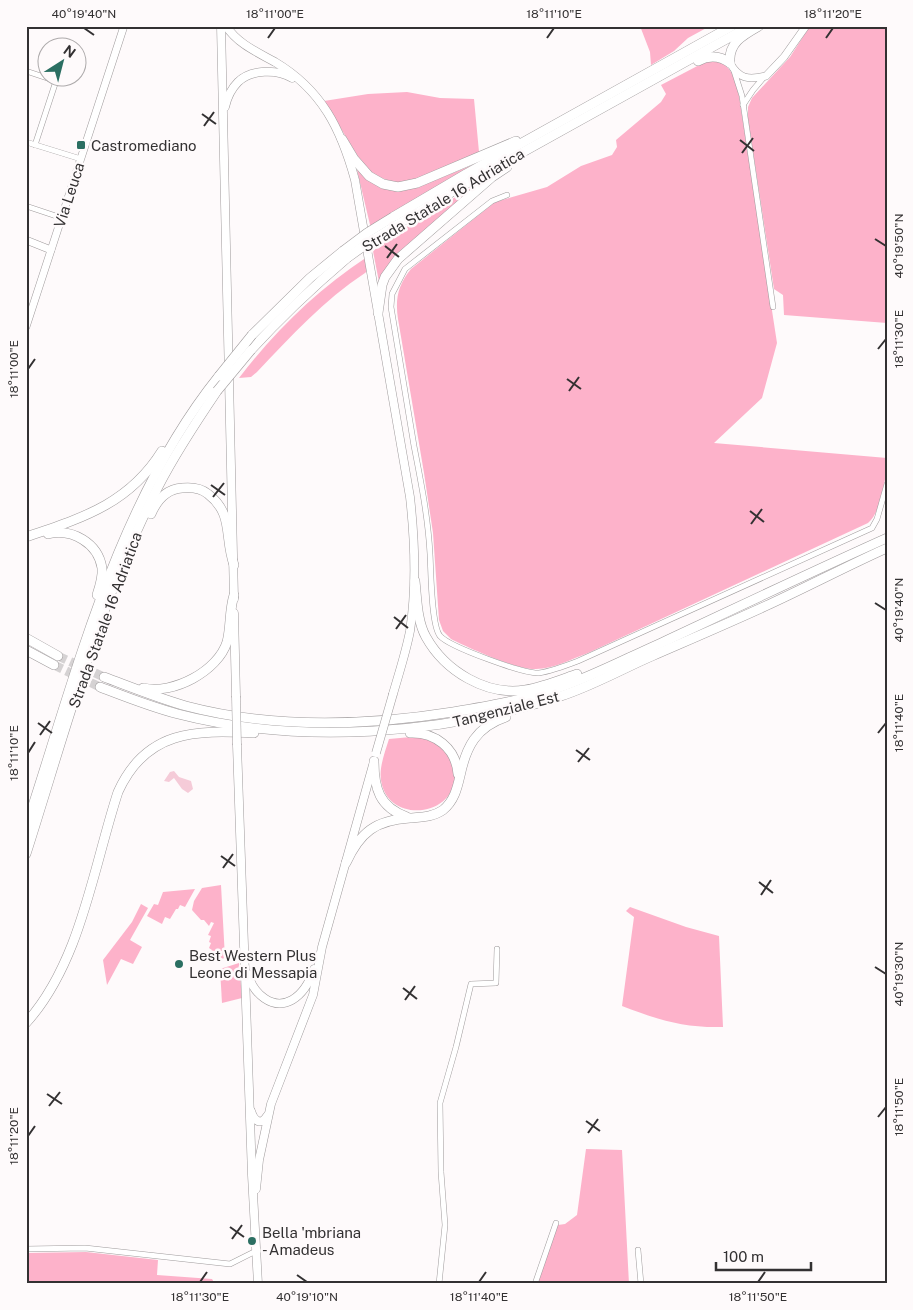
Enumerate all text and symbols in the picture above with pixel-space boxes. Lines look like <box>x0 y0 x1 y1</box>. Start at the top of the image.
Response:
text: 40°19'40"N <box>52 7 116 21</box>
text: 18°11'00"E <box>246 7 304 21</box>
text: 18°11'10"E <box>526 7 582 21</box>
text: 18°11'20"E <box>804 7 862 21</box>
north arrow <box>38 38 88 88</box>
text: N <box>61 42 79 61</box>
place label: Castromediano <box>91 137 197 154</box>
marker: Castromediano <box>75 139 87 151</box>
street label: Strada Statale 16 Adriatica <box>359 145 527 255</box>
street label: Via Leuca <box>50 160 88 230</box>
text: 40°19'50"N <box>892 214 906 278</box>
text: 18°11'30"E <box>892 310 906 368</box>
text: 18°11'00"E <box>7 340 21 398</box>
street label: Strada Statale 16 Adriatica <box>65 530 145 710</box>
text: 40°19'40"N <box>892 578 906 642</box>
street label: Tangenziale Est <box>451 688 561 730</box>
text: 18°11'40"E <box>892 694 906 752</box>
text: 18°11'10"E <box>7 725 21 781</box>
text: 40°19'30"N <box>892 942 906 1006</box>
place label: Best Western Plus Leone di Messapia <box>189 947 317 981</box>
marker: Best Western Plus Leone di Messapia <box>173 958 185 970</box>
text: 18°11'50"E <box>892 1078 906 1136</box>
text: 18°11'20"E <box>7 1107 21 1165</box>
place label: Bella 'mbriana - Amadeus <box>262 1224 361 1258</box>
marker: Bella 'mbriana - Amadeus <box>246 1235 258 1247</box>
scale bar <box>716 1240 810 1272</box>
text: 100 m <box>723 1248 764 1265</box>
text: 18°11'30"E <box>171 1290 229 1304</box>
text: 40°19'10"N <box>276 1290 338 1304</box>
text: 18°11'40"E <box>450 1290 508 1304</box>
text: 18°11'50"E <box>729 1290 787 1304</box>

